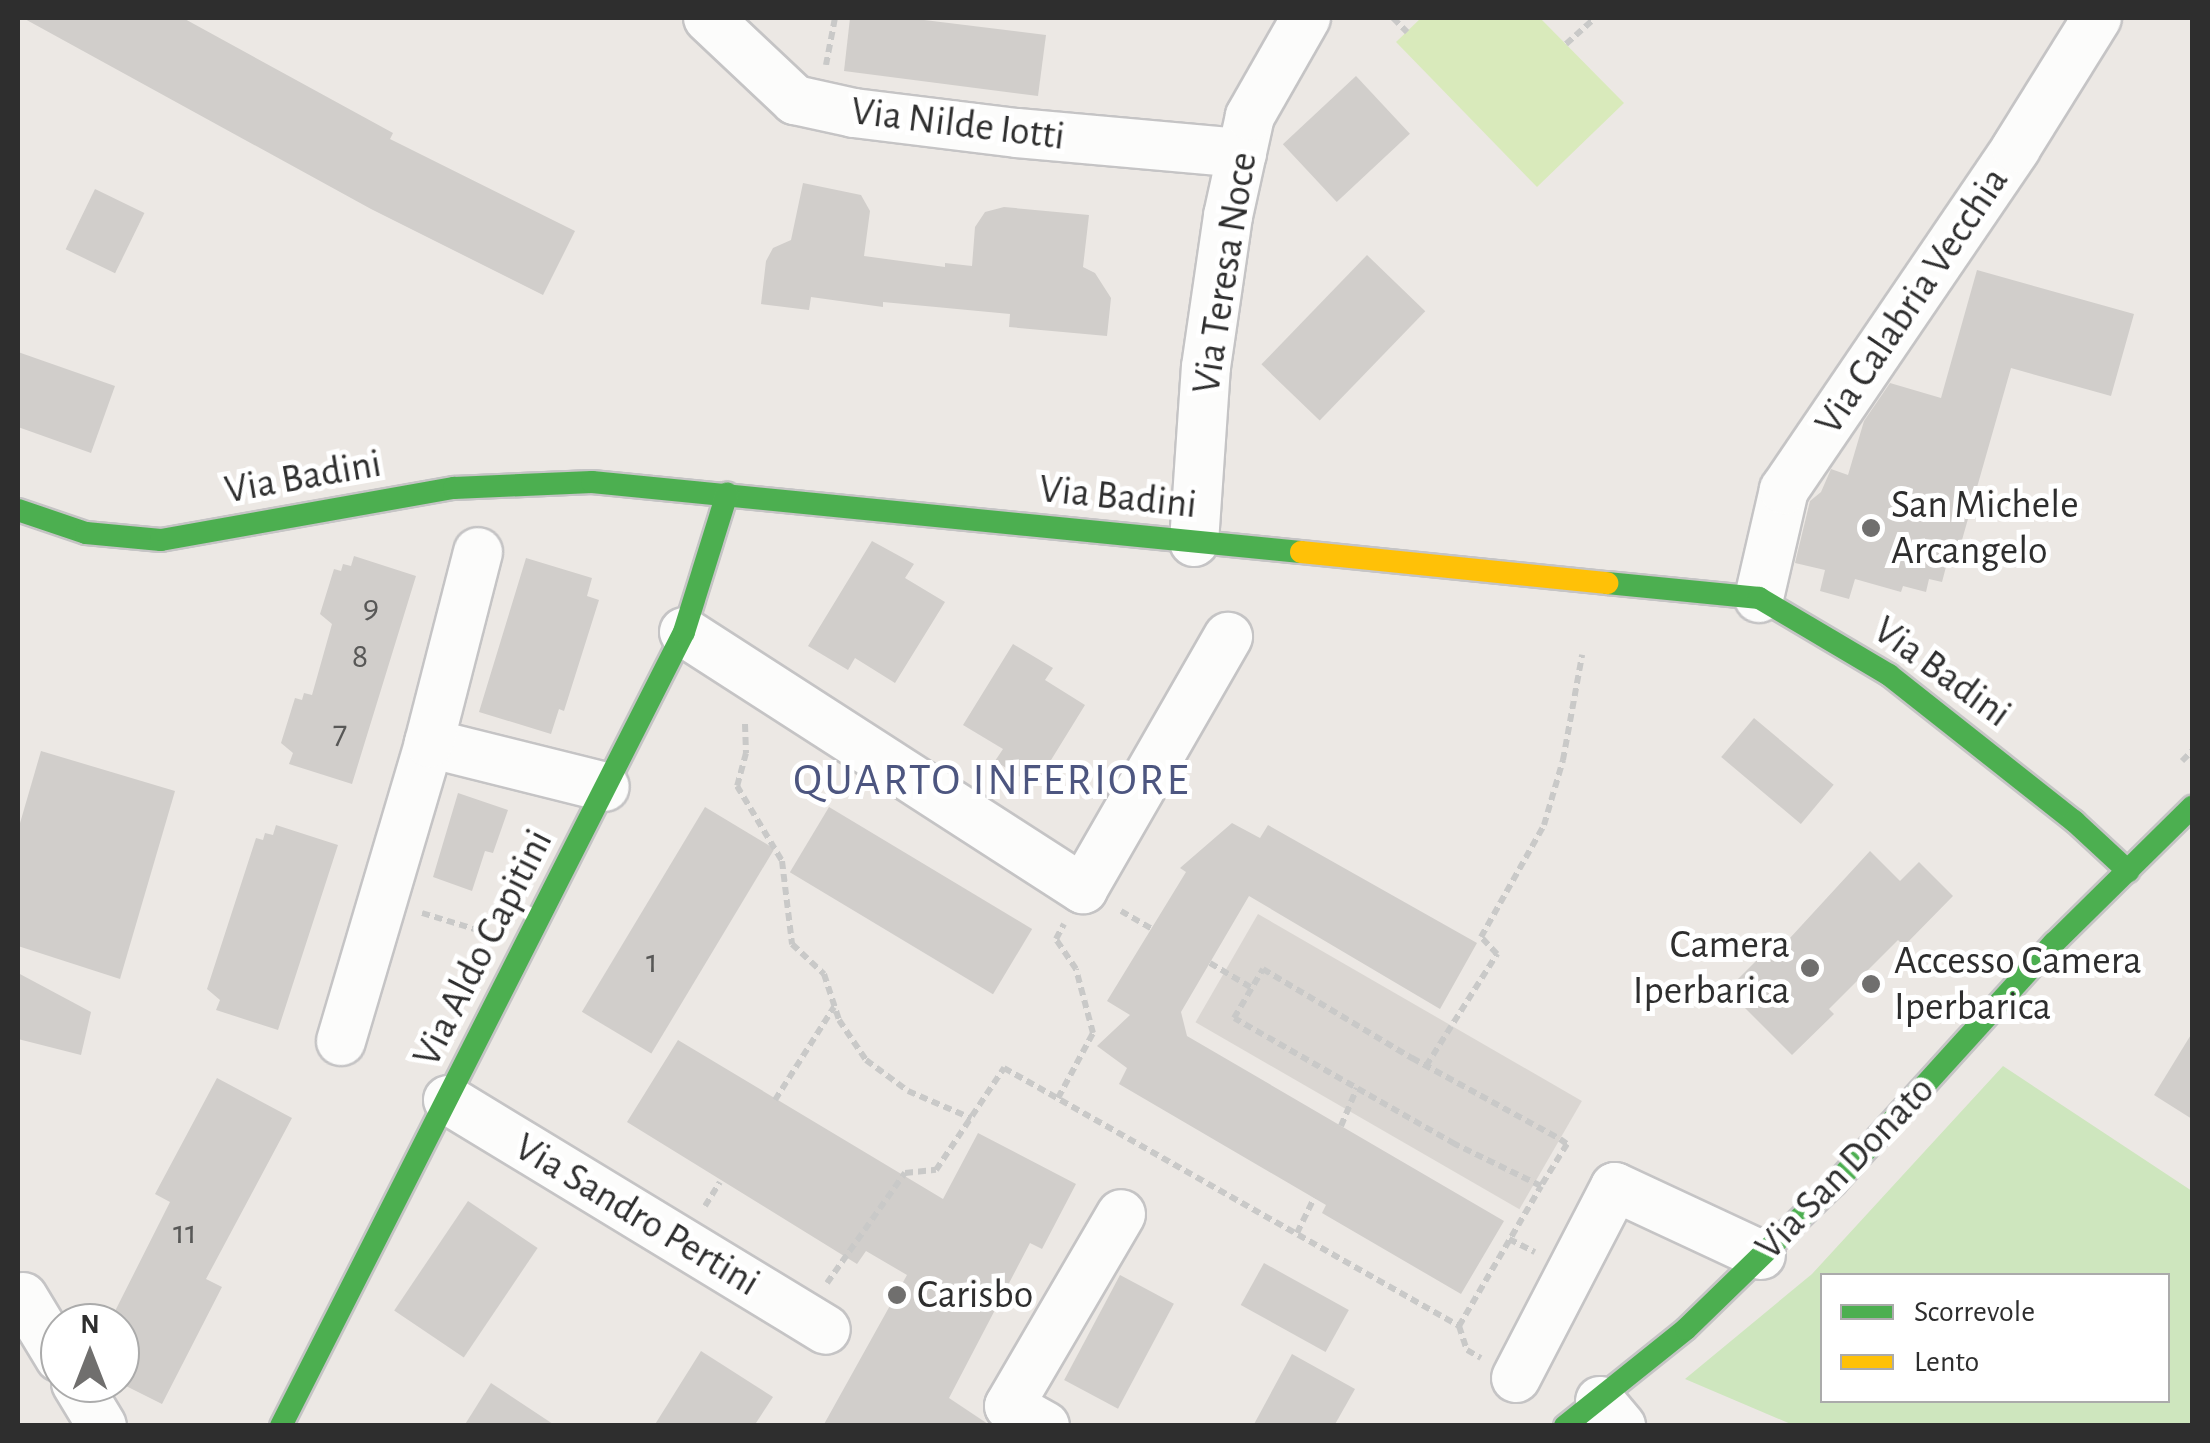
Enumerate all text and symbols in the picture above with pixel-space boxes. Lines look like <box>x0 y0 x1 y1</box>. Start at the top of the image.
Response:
street label: Via Nilde Iotti <box>849 87 1067 161</box>
street label: Via Teresa Noce <box>1182 149 1268 397</box>
street label: Via Calabria Vecchia <box>1805 158 2019 444</box>
street label: Via Badini <box>221 440 385 514</box>
street label: Via Badini <box>1037 465 1199 529</box>
place label: San Michele Arcangelo <box>1891 481 2079 575</box>
marker: San Michele Arcangelo <box>1860 517 1882 539</box>
house number: 9 <box>363 586 379 628</box>
street label: Via Badini <box>1864 606 2020 738</box>
house number: 8 <box>352 636 368 678</box>
house number: 7 <box>333 712 347 754</box>
district label: QUARTO INFERIORE <box>793 754 1191 808</box>
street label: Via Aldo Capitini <box>403 822 563 1074</box>
place label: Camera Iperbarica <box>1633 921 1790 1015</box>
place label: Accesso Camera Iperbarica <box>1894 937 2142 1031</box>
house number: 1 <box>646 941 658 983</box>
marker: Camera Iperbarica <box>1799 957 1821 979</box>
marker: Accesso Camera Iperbarica <box>1858 971 1884 997</box>
street label: Via San Donato <box>1746 1066 1944 1270</box>
street label: Via Sandro Pertini <box>506 1123 768 1307</box>
house number: 11 <box>173 1212 197 1254</box>
place label: Carisbo <box>917 1271 1033 1319</box>
legend <box>1820 1273 2170 1403</box>
marker: Carisbo <box>886 1284 908 1306</box>
text: Scorrevole <box>1914 1297 2035 1327</box>
north arrow <box>40 1303 140 1403</box>
text: N <box>80 1311 100 1339</box>
text: Lento <box>1914 1347 1979 1377</box>

